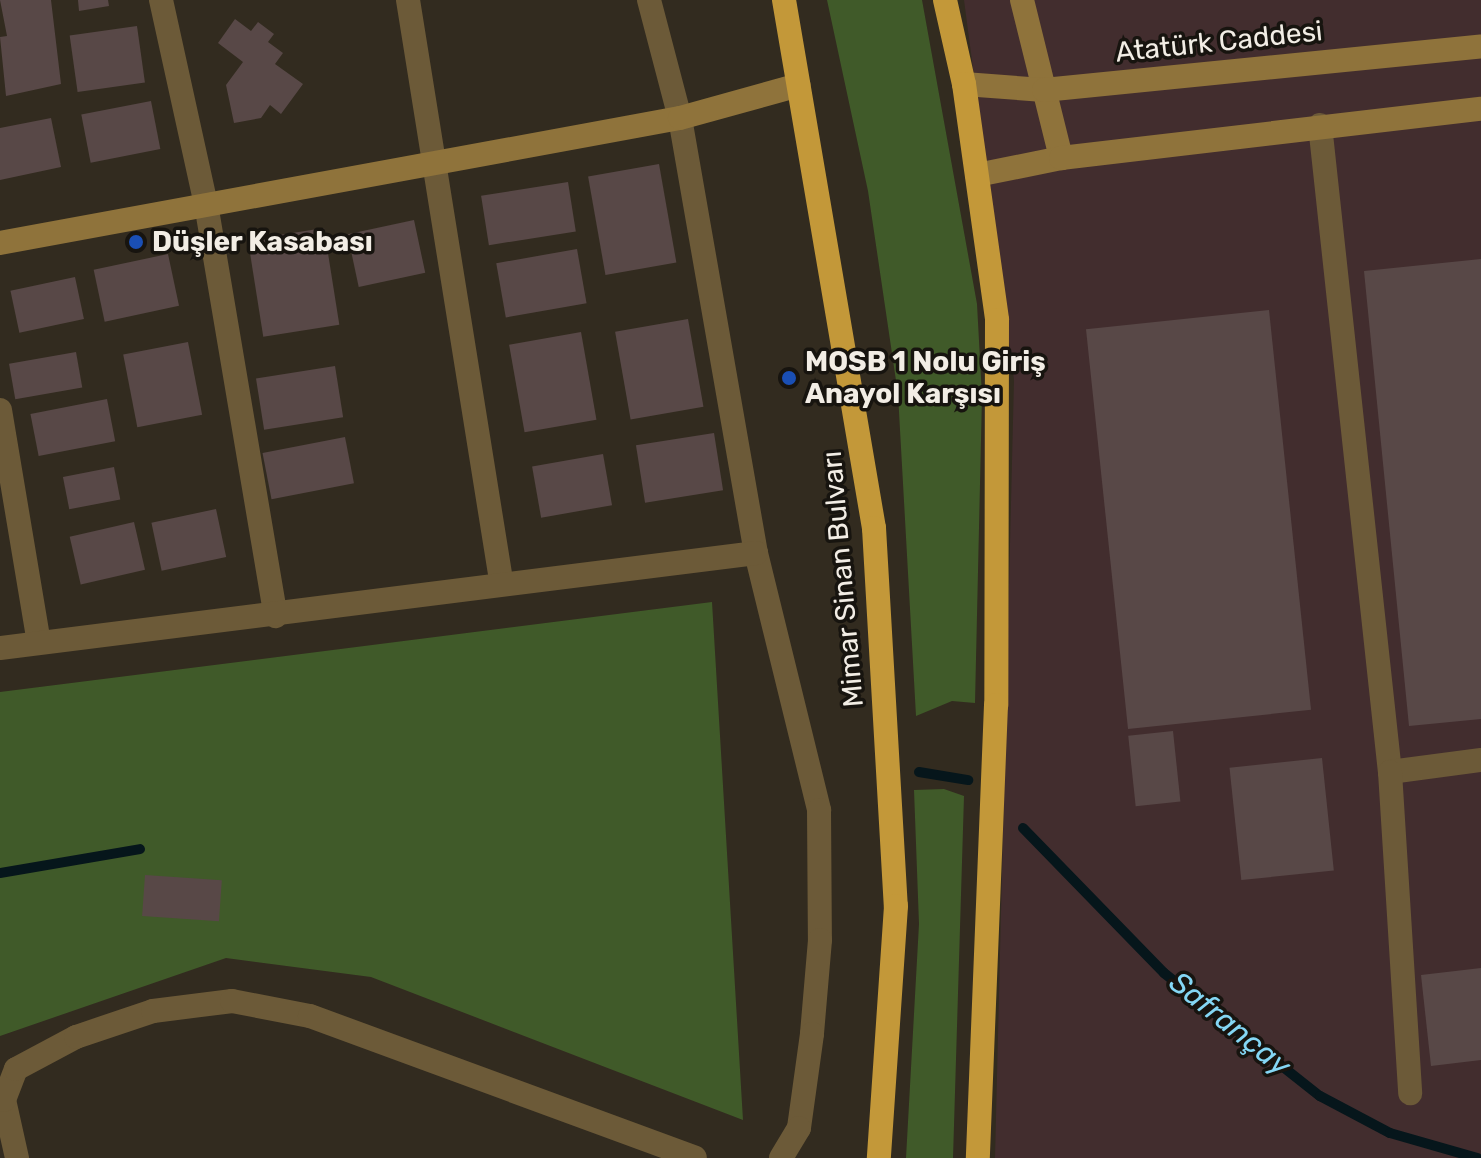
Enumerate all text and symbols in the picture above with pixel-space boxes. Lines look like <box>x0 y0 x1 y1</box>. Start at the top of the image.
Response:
street label: Atatürk Caddesi <box>1114 14 1324 70</box>
place label: Düşler Kasabası <box>152 225 373 259</box>
marker: Düşler Kasabası <box>127 233 145 251</box>
place label: MOSB 1 Nolu Giriş Anayol Karşısı <box>805 345 1046 411</box>
marker: MOSB 1 Nolu Giriş Anayol Karşısı <box>780 369 798 387</box>
street label: Mimar Sinan Bulvarı <box>815 449 871 709</box>
water label: Safrançay <box>1162 964 1298 1084</box>

